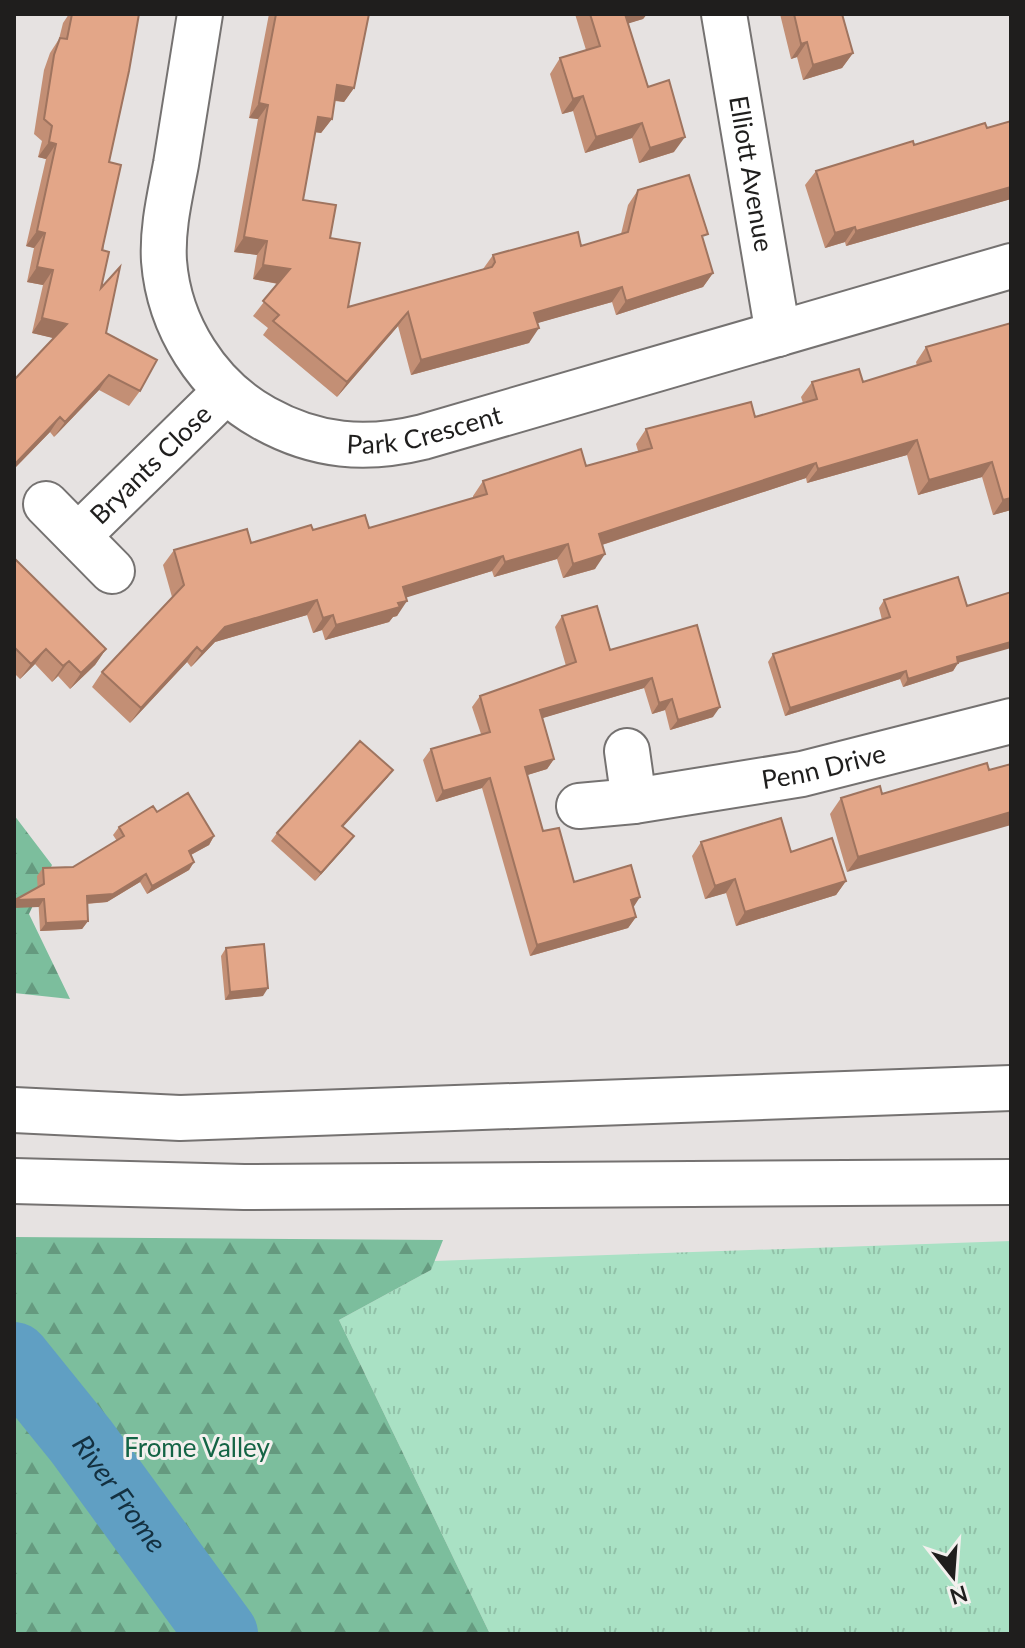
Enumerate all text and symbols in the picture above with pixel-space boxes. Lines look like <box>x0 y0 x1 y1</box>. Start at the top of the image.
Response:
street label: Elliott Avenue <box>723 93 781 254</box>
street label: Bryants Close <box>83 398 217 530</box>
street label: Park Crescent <box>346 398 506 460</box>
street label: Penn Drive <box>759 736 889 795</box>
water label: River Frome <box>66 1428 175 1559</box>
park label: Frome Valley <box>124 1431 270 1463</box>
north arrow <box>913 1536 993 1616</box>
text: N <box>947 1580 971 1611</box>

